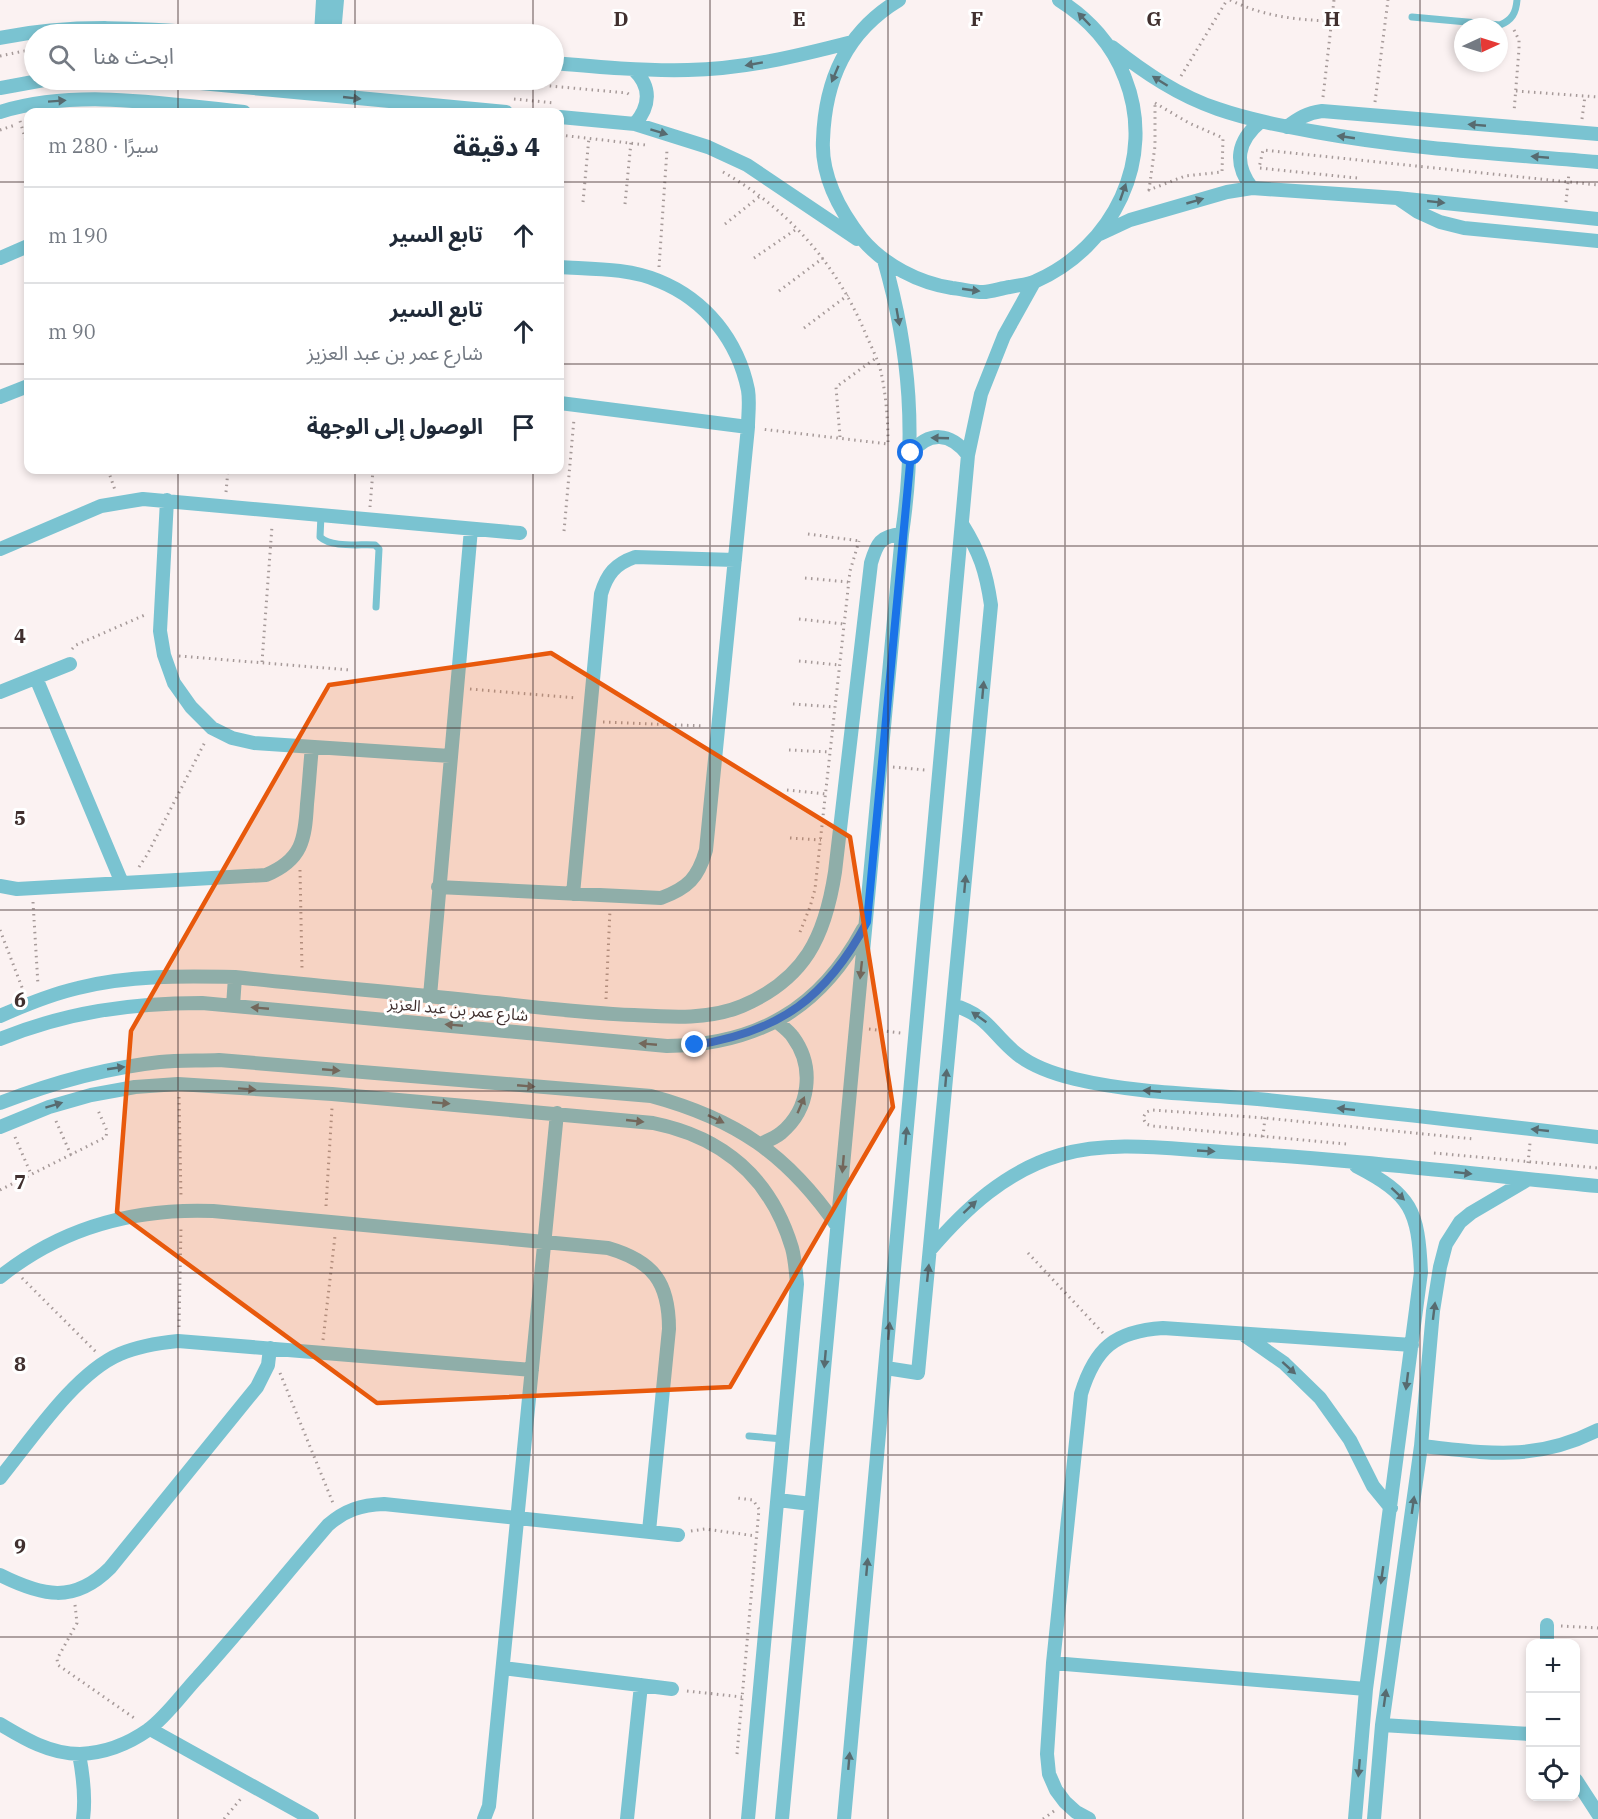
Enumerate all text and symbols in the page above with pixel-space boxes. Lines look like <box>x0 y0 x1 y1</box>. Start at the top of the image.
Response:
text: D <box>613 5 629 32</box>
text: E <box>792 5 806 32</box>
text: F <box>971 5 983 32</box>
text: G <box>1146 5 1162 32</box>
text: H <box>1324 5 1340 32</box>
one-way arrow <box>1077 12 1091 26</box>
north arrow <box>1454 18 1508 72</box>
search box <box>24 24 564 90</box>
icon: search <box>45 41 78 74</box>
text: ابحث هنا <box>93 41 174 70</box>
one-way arrow <box>744 60 763 69</box>
one-way arrow <box>830 66 840 84</box>
one-way arrow <box>1152 76 1169 87</box>
one-way arrow <box>342 93 361 103</box>
one-way arrow <box>48 97 67 106</box>
one-way arrow <box>1467 120 1486 130</box>
one-way arrow <box>650 127 668 137</box>
text: 4 دقيقة <box>453 129 540 163</box>
text: سيرًا · 280 m <box>48 132 159 159</box>
one-way arrow <box>1336 133 1355 142</box>
one-way arrow <box>1530 152 1549 162</box>
one-way arrow <box>1119 183 1129 201</box>
one-way arrow <box>1186 195 1204 205</box>
one-way arrow <box>1427 197 1446 207</box>
text: تابع السير <box>390 219 483 248</box>
icon: ahead <box>507 219 540 252</box>
text: 190 m <box>48 222 108 249</box>
one-way arrow <box>961 286 980 295</box>
text: تابع السير <box>390 294 483 323</box>
one-way arrow <box>894 307 903 326</box>
icon: ahead <box>507 315 540 348</box>
text: 90 m <box>48 318 96 345</box>
text: شارع عمر بن عبد العزيز <box>307 339 483 366</box>
text: الوصول إلى الوجهة <box>307 411 483 440</box>
icon: arrive <box>507 411 540 444</box>
one-way arrow <box>930 434 949 443</box>
route start <box>897 439 923 465</box>
text: 4 <box>14 622 26 649</box>
one-way arrow <box>978 681 988 700</box>
text: 5 <box>14 804 26 831</box>
one-way arrow <box>960 875 970 894</box>
one-way arrow <box>857 961 866 980</box>
text: 6 <box>14 986 26 1013</box>
street label: شارع عمر بن عبد العزيز <box>386 993 529 1028</box>
one-way arrow <box>251 1003 270 1013</box>
one-way arrow <box>971 1011 987 1023</box>
one-way arrow <box>445 1021 464 1030</box>
route end <box>681 1031 707 1057</box>
one-way arrow <box>639 1039 658 1049</box>
one-way arrow <box>107 1064 126 1073</box>
one-way arrow <box>322 1065 341 1075</box>
one-way arrow <box>941 1069 951 1088</box>
one-way arrow <box>516 1081 535 1091</box>
one-way arrow <box>237 1084 256 1093</box>
one-way arrow <box>1142 1086 1161 1096</box>
one-way arrow <box>797 1096 806 1114</box>
one-way arrow <box>432 1098 451 1108</box>
one-way arrow <box>45 1100 63 1110</box>
one-way arrow <box>1336 1104 1355 1114</box>
one-way arrow <box>708 1114 725 1123</box>
one-way arrow <box>626 1116 645 1126</box>
one-way arrow <box>1530 1125 1549 1135</box>
one-way arrow <box>901 1127 911 1146</box>
one-way arrow <box>1197 1146 1216 1155</box>
one-way arrow <box>838 1155 848 1174</box>
text: 7 <box>14 1168 26 1195</box>
one-way arrow <box>1454 1168 1473 1178</box>
one-way arrow <box>1390 1187 1405 1201</box>
one-way arrow <box>962 1201 977 1214</box>
one-way arrow <box>923 1263 933 1282</box>
one-way arrow <box>1429 1302 1439 1321</box>
one-way arrow <box>884 1321 894 1340</box>
one-way arrow <box>820 1349 830 1368</box>
text: 8 <box>14 1350 26 1377</box>
one-way arrow <box>1281 1361 1296 1374</box>
one-way arrow <box>1402 1372 1412 1391</box>
one-way arrow <box>1408 1495 1417 1514</box>
text: 9 <box>14 1532 26 1559</box>
one-way arrow <box>863 1557 872 1576</box>
one-way arrow <box>1377 1565 1386 1584</box>
map controls <box>1526 1639 1580 1801</box>
button: + <box>1526 1639 1580 1693</box>
one-way arrow <box>1381 1688 1390 1707</box>
button: − <box>1526 1693 1580 1747</box>
button: locate <box>1526 1747 1580 1801</box>
one-way arrow <box>844 1751 854 1770</box>
one-way arrow <box>1355 1759 1364 1778</box>

